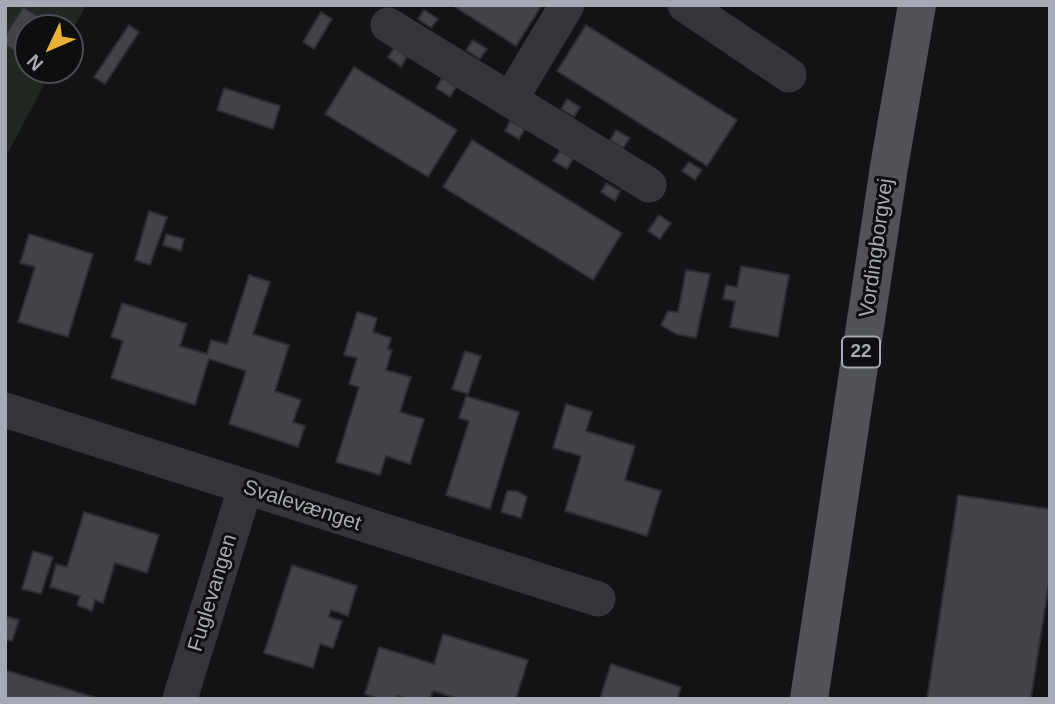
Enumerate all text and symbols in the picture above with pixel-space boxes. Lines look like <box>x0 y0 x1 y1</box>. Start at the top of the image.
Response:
north arrow <box>14 14 84 84</box>
text: N <box>23 50 47 75</box>
street label: Vordingborgvej <box>855 177 899 319</box>
road number: 22 <box>842 336 880 368</box>
street label: Svalevænget <box>240 475 364 537</box>
street label: Fuglevangen <box>183 531 243 655</box>

